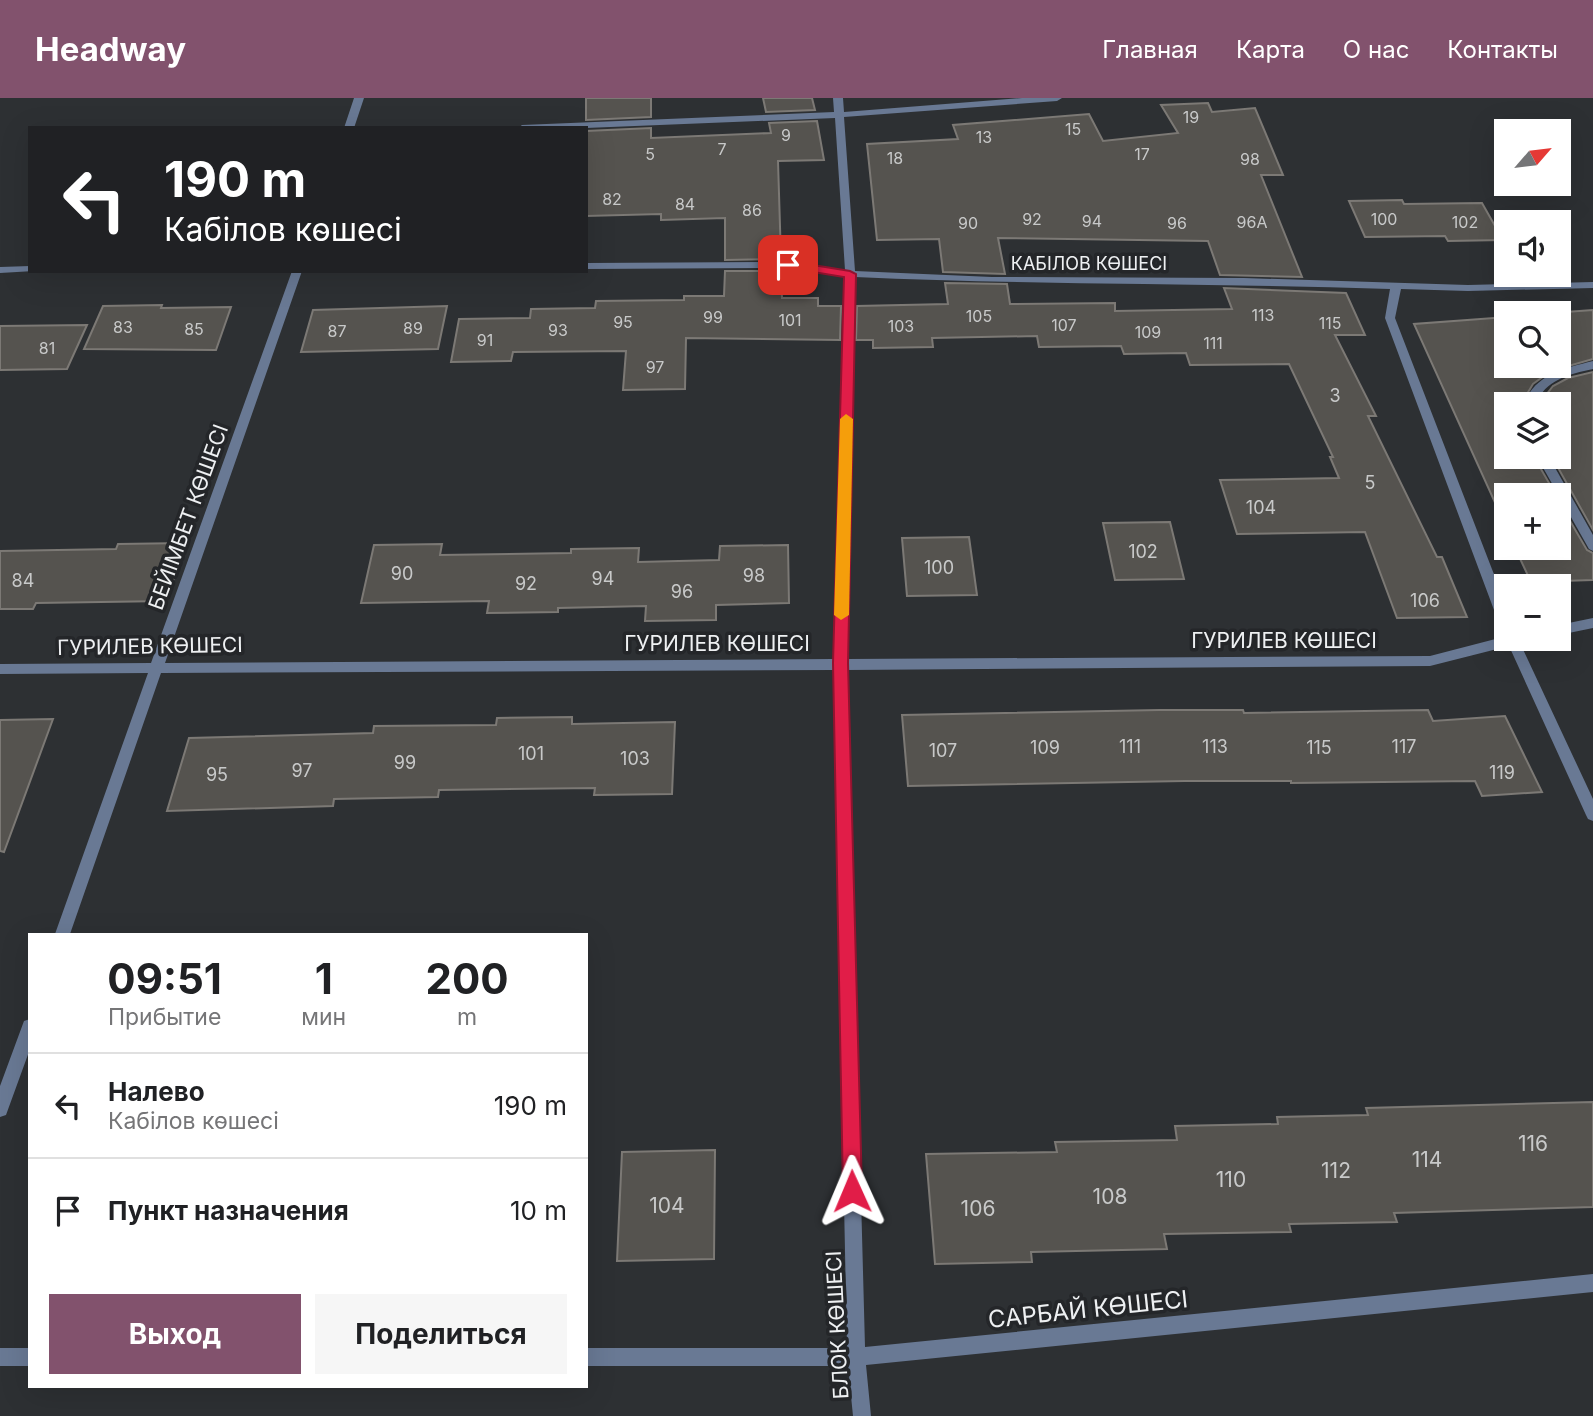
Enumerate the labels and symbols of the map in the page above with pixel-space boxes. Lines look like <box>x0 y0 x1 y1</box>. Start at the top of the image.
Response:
house number: 19 <box>1183 107 1199 127</box>
house number: 15 <box>1065 119 1081 139</box>
north arrow <box>1494 119 1572 196</box>
house number: 9 <box>781 125 791 145</box>
house number: 13 <box>976 127 992 147</box>
house number: 7 <box>717 139 727 159</box>
house number: 5 <box>645 144 655 164</box>
house number: 17 <box>1134 144 1150 164</box>
house number: 18 <box>887 148 903 168</box>
house number: 98 <box>1240 149 1260 169</box>
house number: 82 <box>602 189 622 209</box>
house number: 84 <box>675 194 695 214</box>
house number: 86 <box>742 200 762 220</box>
house number: 92 <box>1022 209 1042 229</box>
house number: 100 <box>1371 209 1397 229</box>
house number: 94 <box>1082 211 1102 231</box>
house number: 96А <box>1237 212 1267 232</box>
house number: 102 <box>1452 212 1478 232</box>
house number: 90 <box>958 213 978 233</box>
house number: 96 <box>1167 213 1187 233</box>
pin <box>758 235 818 295</box>
street label: КАБІЛОВ КӨШЕСІ <box>1011 253 1167 274</box>
house number: 113 <box>1252 305 1274 325</box>
house number: 105 <box>966 306 992 326</box>
house number: 99 <box>703 307 723 327</box>
house number: 101 <box>778 310 802 330</box>
house number: 95 <box>613 312 633 332</box>
house number: 115 <box>1319 313 1341 333</box>
house number: 107 <box>1051 315 1077 335</box>
house number: 103 <box>888 316 914 336</box>
house number: 83 <box>113 317 133 337</box>
house number: 89 <box>403 318 423 338</box>
house number: 85 <box>184 319 204 339</box>
house number: 93 <box>548 320 568 340</box>
house number: 87 <box>328 321 346 341</box>
house number: 109 <box>1135 322 1161 342</box>
house number: 91 <box>477 330 493 350</box>
house number: 111 <box>1203 333 1223 353</box>
house number: 81 <box>39 338 55 358</box>
house number: 97 <box>646 357 664 377</box>
house number: 3 <box>1329 385 1341 406</box>
street label: БЕЙІМБЕТ КӨШЕСІ <box>142 421 233 613</box>
house number: 5 <box>1365 472 1375 493</box>
house number: 104 <box>1246 497 1276 518</box>
house number: 102 <box>1128 541 1158 562</box>
house number: 100 <box>924 557 954 578</box>
house number: 90 <box>391 563 413 584</box>
house number: 98 <box>743 565 765 586</box>
house number: 94 <box>592 568 614 589</box>
house number: 84 <box>12 570 34 591</box>
house number: 92 <box>515 573 537 594</box>
house number: 96 <box>671 581 693 602</box>
house number: 106 <box>1410 590 1440 611</box>
street label: ГУРИЛЕВ КӨШЕСІ <box>1191 628 1377 653</box>
street label: ГУРИЛЕВ КӨШЕСІ <box>624 631 810 656</box>
street label: ГУРИЛЕВ КӨШЕСІ <box>57 632 243 660</box>
house number: 111 <box>1119 736 1141 757</box>
house number: 113 <box>1202 736 1228 757</box>
house number: 117 <box>1392 736 1416 757</box>
house number: 109 <box>1030 737 1060 758</box>
house number: 115 <box>1306 737 1332 758</box>
house number: 107 <box>929 740 957 761</box>
house number: 101 <box>518 743 544 764</box>
house number: 103 <box>620 748 650 769</box>
house number: 99 <box>394 752 416 773</box>
house number: 97 <box>292 760 313 781</box>
house number: 119 <box>1489 762 1515 783</box>
house number: 95 <box>206 764 228 785</box>
house number: 116 <box>1518 1131 1548 1156</box>
house number: 114 <box>1412 1147 1442 1172</box>
position arrow <box>815 1154 889 1228</box>
house number: 112 <box>1321 1158 1351 1183</box>
house number: 110 <box>1216 1167 1246 1192</box>
house number: 108 <box>1093 1184 1127 1209</box>
house number: 104 <box>649 1193 685 1218</box>
house number: 106 <box>961 1196 995 1221</box>
street label: БЛОК КӨШЕСІ <box>821 1250 853 1400</box>
street label: САРБАЙ КӨШЕСІ <box>986 1283 1189 1334</box>

